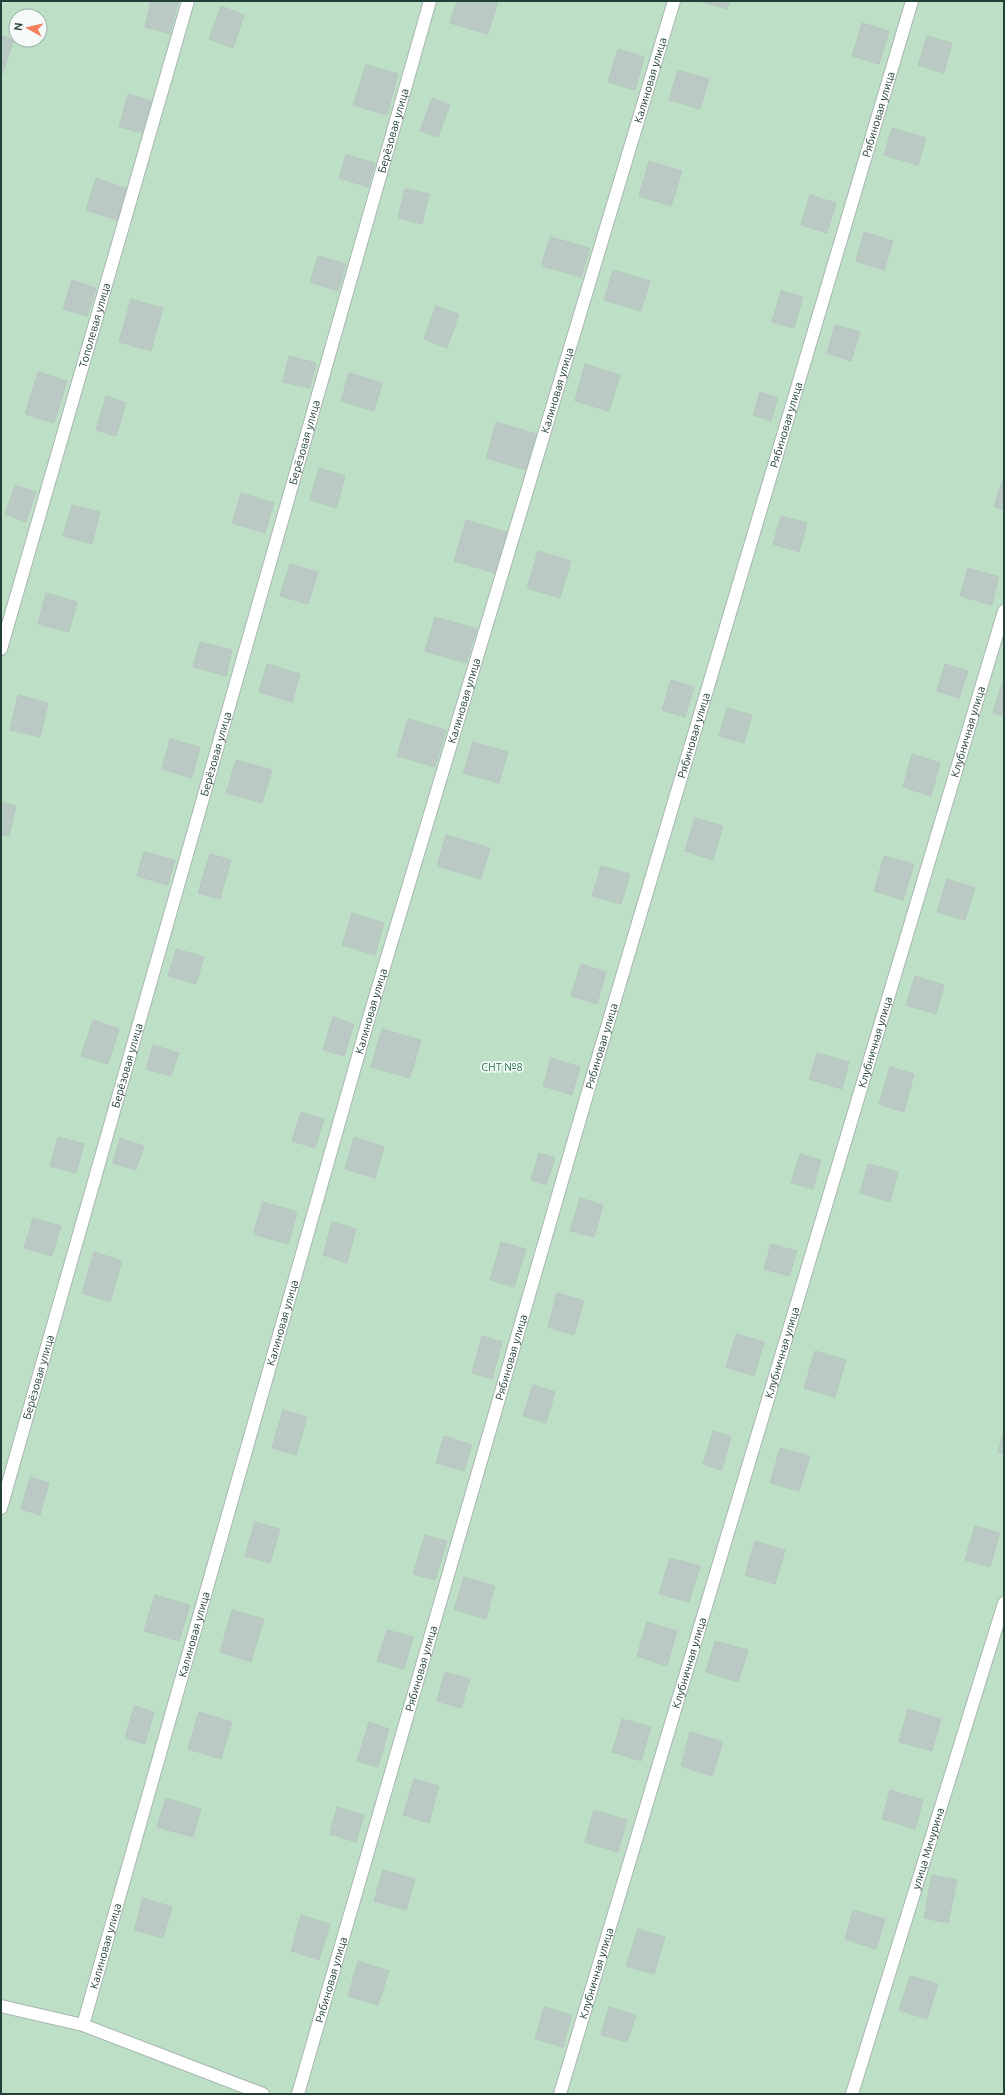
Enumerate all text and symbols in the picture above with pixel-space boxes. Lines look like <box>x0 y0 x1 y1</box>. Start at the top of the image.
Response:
north arrow <box>8 8 48 48</box>
text: N <box>12 22 25 32</box>
street label: Калиновая улица <box>632 36 669 124</box>
street label: Рябиновая улица <box>860 70 897 159</box>
street label: Берёзовая улица <box>375 87 411 174</box>
street label: Тополевая улица <box>77 281 112 369</box>
street label: Калиновая улица <box>539 346 576 435</box>
street label: Рябиновая улица <box>768 381 804 469</box>
street label: Берёзовая улица <box>287 399 322 486</box>
street label: Калиновая улица <box>446 657 482 745</box>
street label: Клубничная улица <box>949 685 987 779</box>
street label: Рябиновая улица <box>675 691 712 780</box>
street label: Берёзовая улица <box>198 710 233 798</box>
street label: Калиновая улица <box>353 967 389 1055</box>
street label: Клубничная улица <box>856 995 894 1089</box>
street label: Рябиновая улица <box>583 1002 620 1090</box>
street label: Берёзовая улица <box>109 1022 145 1109</box>
park label: СНТ №8 <box>481 1061 523 1073</box>
street label: Калиновая улица <box>264 1279 300 1367</box>
street label: Клубничная улица <box>763 1306 801 1400</box>
street label: Рябиновая улица <box>493 1313 529 1401</box>
street label: Берёзовая улица <box>20 1334 56 1421</box>
street label: Калиновая улица <box>176 1590 212 1679</box>
street label: Клубничная улица <box>670 1616 708 1710</box>
street label: Рябиновая улица <box>403 1624 439 1713</box>
street label: улица Мичурина <box>910 1806 946 1891</box>
street label: Калиновая улица <box>88 1902 123 1990</box>
street label: Клубничная улица <box>577 1926 615 2020</box>
street label: Рябиновая улица <box>313 1935 349 2024</box>

